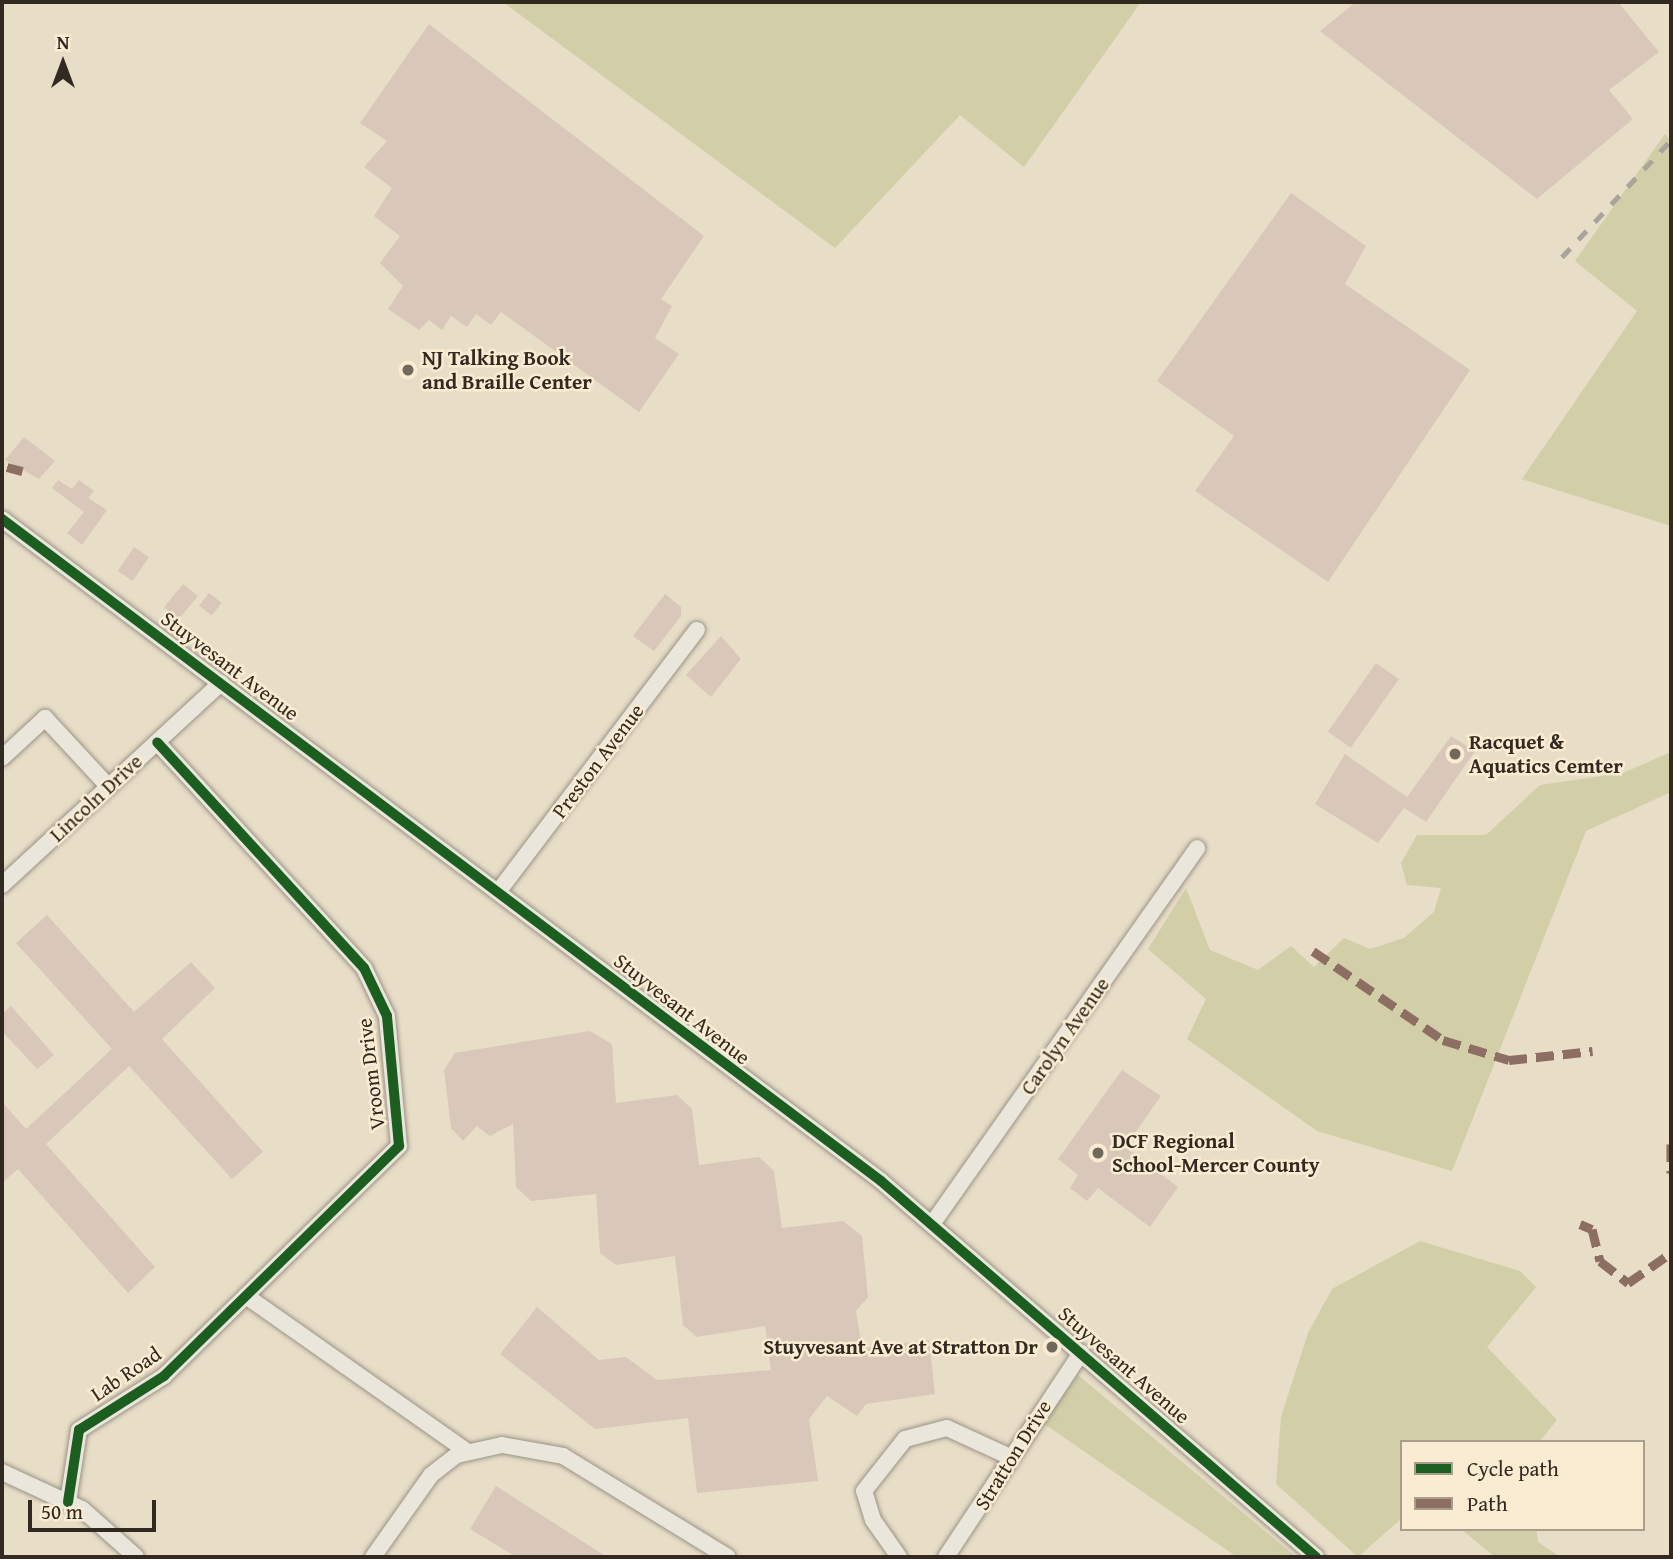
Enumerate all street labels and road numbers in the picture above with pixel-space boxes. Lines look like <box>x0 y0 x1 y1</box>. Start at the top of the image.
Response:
street label: Stuyvesant Avenue <box>156 606 304 726</box>
street label: Preston Avenue <box>547 699 649 823</box>
street label: Lincoln Drive <box>44 749 148 847</box>
street label: Stuyvesant Avenue <box>609 948 755 1070</box>
street label: Carolyn Avenue <box>1015 972 1115 1100</box>
street label: Vroom Drive <box>352 1017 390 1131</box>
street label: Stuyvesant Avenue <box>1053 1301 1195 1429</box>
street label: Lab Road <box>86 1341 166 1407</box>
street label: Stratton Drive <box>969 1395 1057 1515</box>

